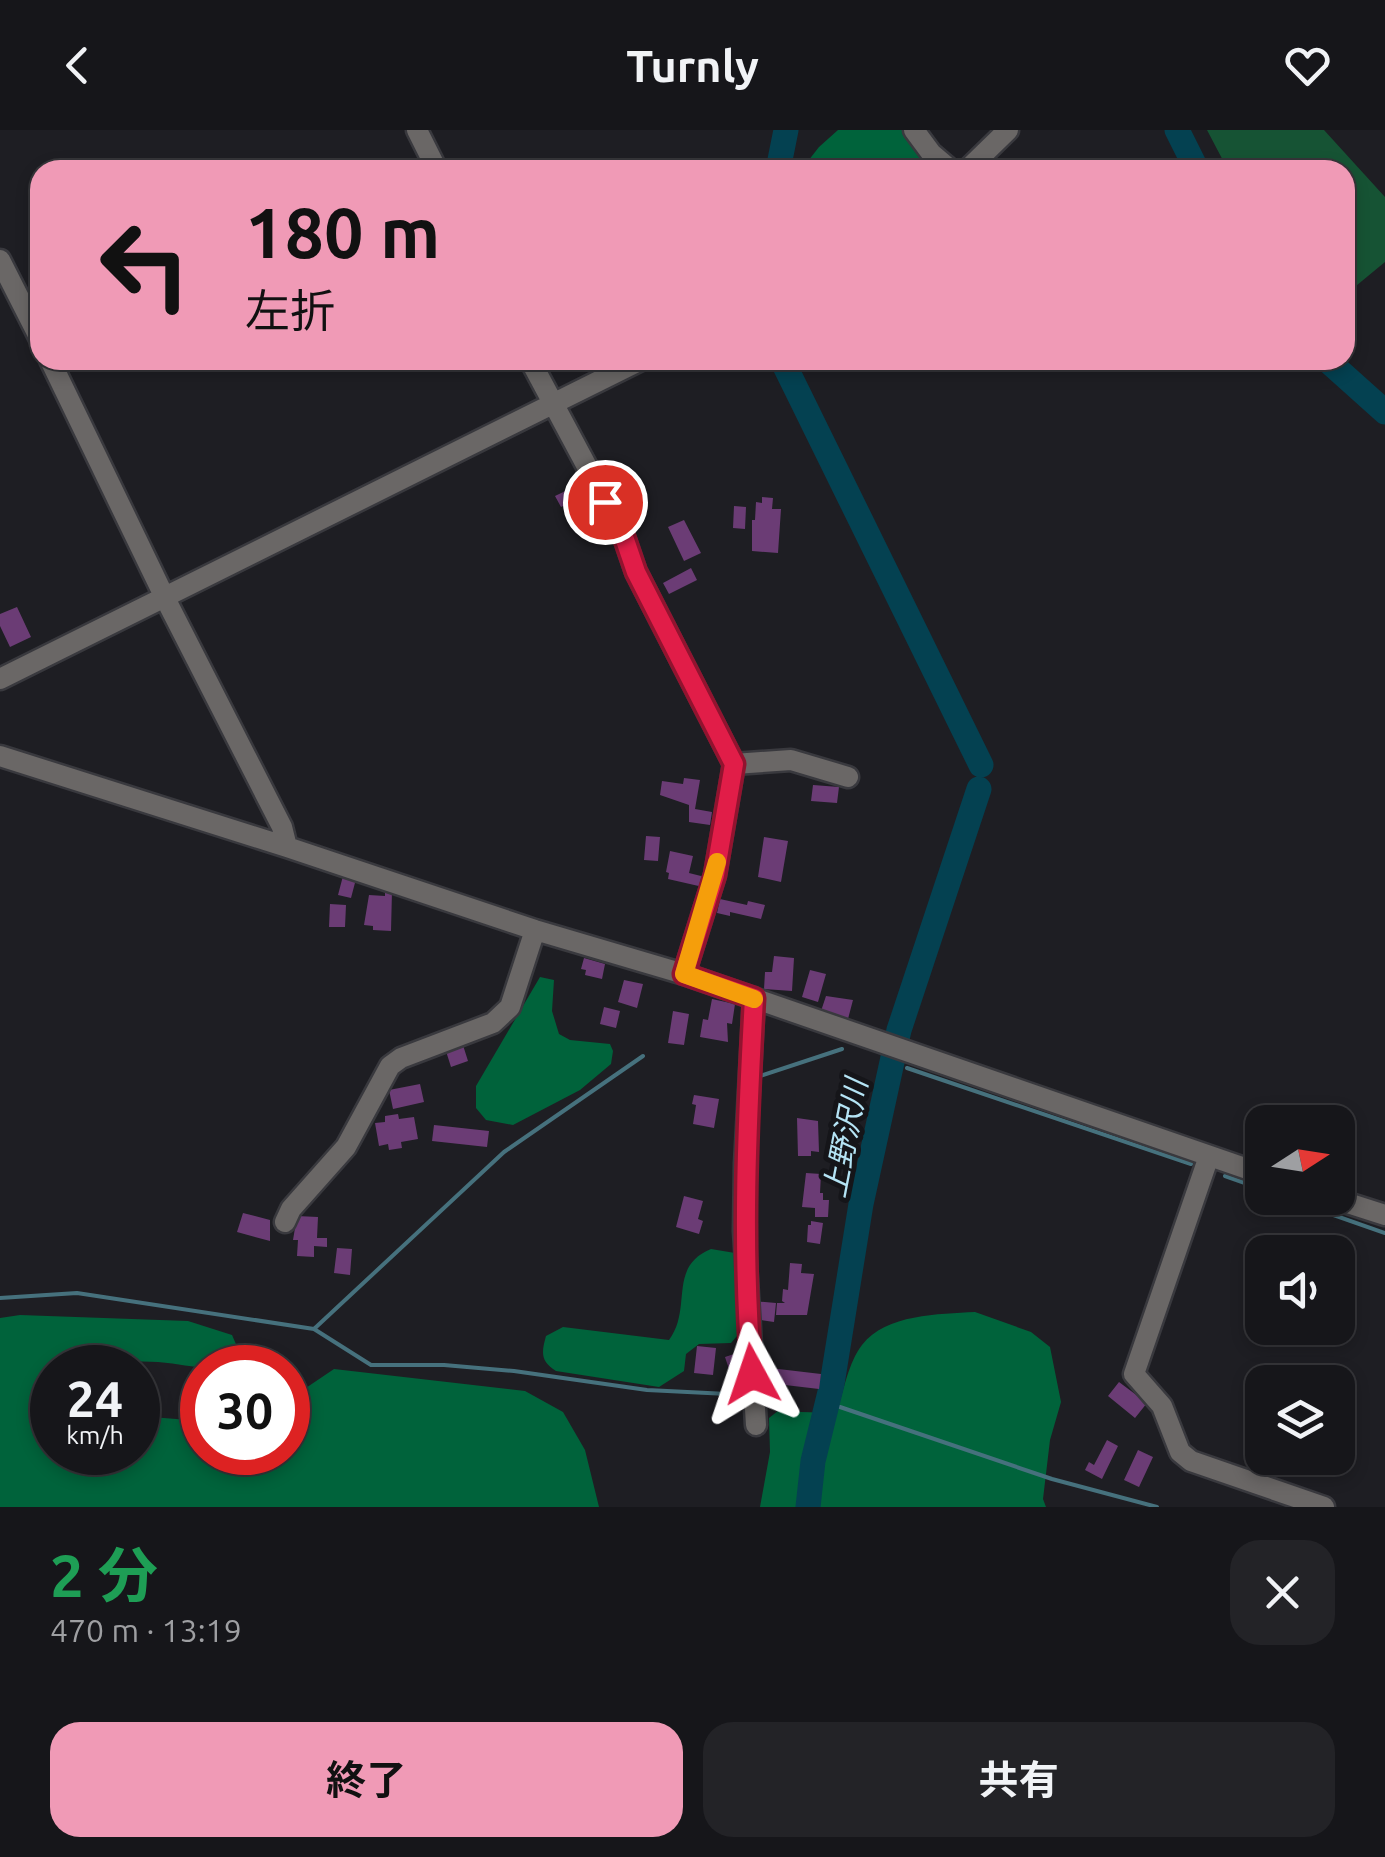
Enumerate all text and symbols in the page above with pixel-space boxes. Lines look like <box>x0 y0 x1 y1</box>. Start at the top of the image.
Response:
icon: back <box>50 38 105 93</box>
icon: heart <box>1280 38 1335 93</box>
text: Turnly <box>626 40 759 91</box>
text: 180 m <box>245 193 440 271</box>
icon: left <box>80 200 210 330</box>
text: 左折 <box>245 285 335 336</box>
pin <box>563 460 648 545</box>
icon: arrive <box>578 475 633 530</box>
water label: 上野沢川 <box>817 1073 874 1200</box>
north arrow <box>1245 1105 1355 1215</box>
map controls <box>1245 1105 1355 1475</box>
button: sound <box>1245 1235 1355 1345</box>
position arrow <box>700 1322 804 1426</box>
speed limit sign: 30 <box>180 1345 310 1475</box>
button: layers <box>1245 1365 1355 1475</box>
text: 24 <box>67 1370 123 1426</box>
text: km/h <box>66 1421 124 1449</box>
button: close <box>1230 1540 1335 1645</box>
text: 2 分 <box>50 1541 158 1608</box>
text: 470 m · 13:19 <box>50 1612 242 1648</box>
button: 終了 <box>50 1722 683 1837</box>
button: 共有 <box>703 1722 1335 1837</box>

